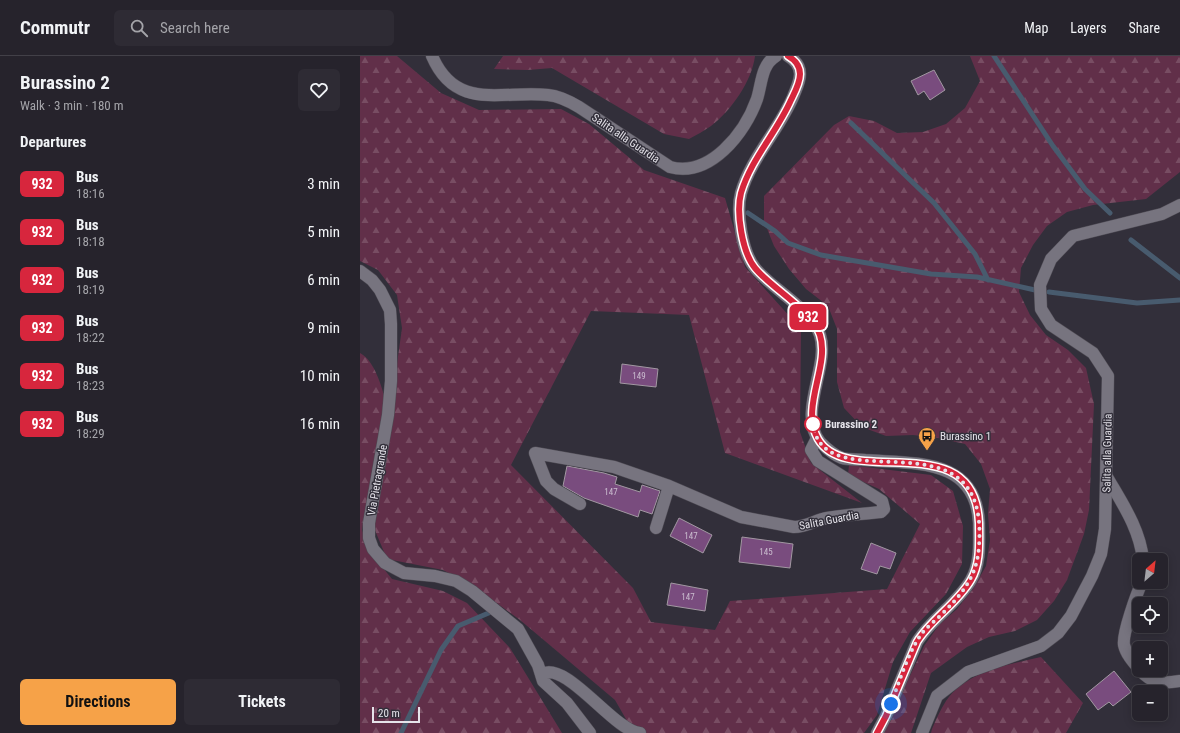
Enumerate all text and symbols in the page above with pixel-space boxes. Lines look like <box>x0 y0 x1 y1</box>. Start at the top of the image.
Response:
search box <box>114 10 394 46</box>
text: Commutr <box>20 16 90 39</box>
icon: search <box>128 17 150 39</box>
text: Search here <box>160 19 230 37</box>
text: Map <box>1024 20 1048 36</box>
text: Layers <box>1070 20 1107 36</box>
text: Share <box>1129 20 1160 36</box>
button: heart <box>298 69 340 111</box>
text: Burassino 2 <box>20 71 110 94</box>
text: Walk · 3 min · 180 m <box>20 98 124 113</box>
street label: Salita alla Guardia <box>589 111 662 166</box>
text: Departures <box>20 133 86 151</box>
text: Bus <box>76 168 99 186</box>
text: 3 min <box>307 175 340 193</box>
text: 932 <box>31 176 53 192</box>
text: 18:16 <box>76 186 105 201</box>
text: Bus <box>76 216 99 234</box>
text: 5 min <box>307 223 340 241</box>
text: 932 <box>31 224 53 240</box>
text: 18:18 <box>76 234 105 249</box>
text: Bus <box>76 264 99 282</box>
text: 6 min <box>307 271 340 289</box>
text: 932 <box>31 272 53 288</box>
text: 18:19 <box>76 282 105 297</box>
line badge: 932 <box>785 304 831 330</box>
text: 932 <box>797 309 819 325</box>
text: Bus <box>76 312 99 330</box>
text: 9 min <box>307 319 340 337</box>
text: 932 <box>31 320 53 336</box>
text: 18:22 <box>76 330 105 345</box>
text: Bus <box>76 360 99 378</box>
text: 10 min <box>300 367 340 385</box>
text: 932 <box>31 368 53 384</box>
house number: 149 <box>632 371 646 381</box>
text: 18:23 <box>76 378 105 393</box>
text: Bus <box>76 408 99 426</box>
street label: Salita alla Guardia <box>1100 414 1115 493</box>
text: 16 min <box>300 415 340 433</box>
marker: Burassino 2 <box>804 415 822 433</box>
text: 932 <box>31 416 53 432</box>
place label: Burassino 2 <box>825 418 877 431</box>
text: 18:29 <box>76 426 105 441</box>
bus stop icon: Burassino 1 <box>917 426 937 451</box>
place label: Burassino 1 <box>940 430 991 443</box>
street label: Via Pietragrande <box>365 444 390 517</box>
house number: 147 <box>604 487 618 497</box>
street label: Salita Guardia <box>798 508 860 533</box>
house number: 147 <box>684 531 698 541</box>
house number: 145 <box>759 547 773 557</box>
north arrow <box>1132 553 1168 589</box>
map controls <box>1132 553 1168 721</box>
house number: 147 <box>681 592 695 602</box>
button: locate <box>1132 597 1168 633</box>
button: + <box>1132 641 1168 677</box>
button: Directions <box>20 679 176 725</box>
button: Tickets <box>184 679 340 725</box>
button: − <box>1132 685 1168 721</box>
your location <box>881 694 901 714</box>
scale bar <box>372 705 420 724</box>
text: 20 m <box>378 707 400 720</box>

